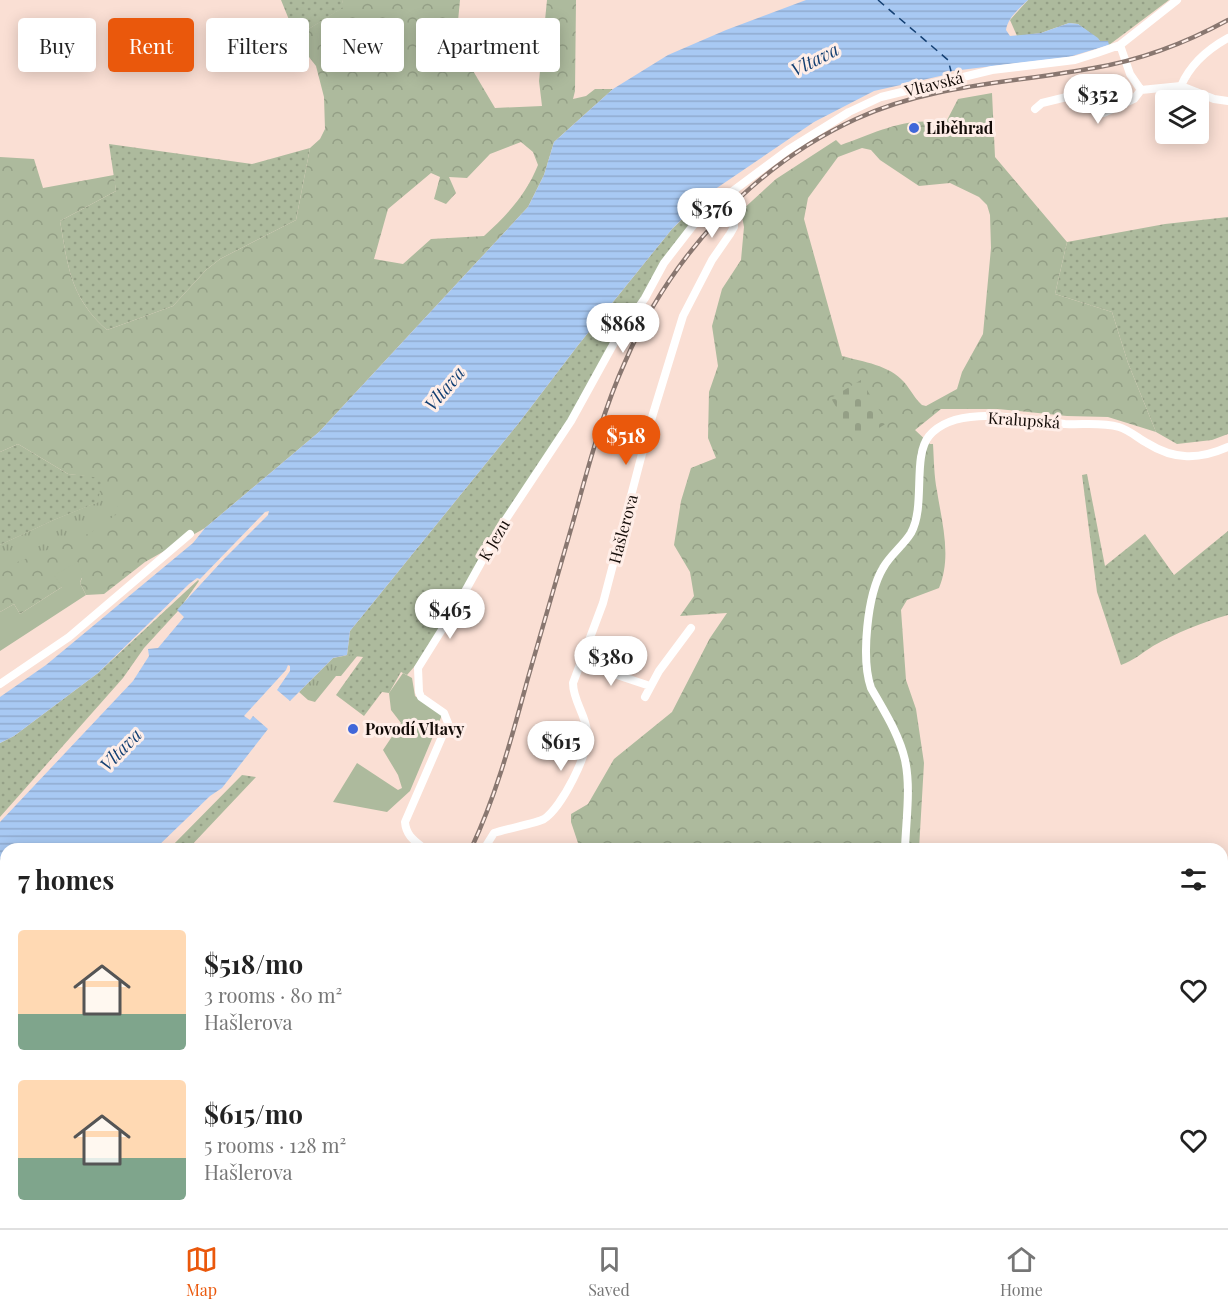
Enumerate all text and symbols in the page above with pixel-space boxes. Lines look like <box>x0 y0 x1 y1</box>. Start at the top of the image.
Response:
chip: Buy <box>18 18 96 72</box>
chip: Rent <box>108 18 194 72</box>
chip: Filters <box>206 18 309 72</box>
chip: New <box>321 18 404 72</box>
chip: Apartment <box>416 18 560 72</box>
water label: Vltava <box>786 37 843 81</box>
street label: Vltavská <box>901 66 965 101</box>
pin: $352 <box>1062 74 1134 125</box>
text: $352 <box>1078 80 1118 107</box>
map controls <box>1155 90 1209 144</box>
button: layers <box>1155 90 1209 144</box>
place label: Liběhrad <box>926 117 994 138</box>
marker: Liběhrad <box>907 121 921 135</box>
pin: $376 <box>676 188 748 239</box>
text: $376 <box>691 194 733 221</box>
pin: $868 <box>587 303 659 354</box>
text: $868 <box>600 309 646 336</box>
water label: Vltava <box>419 361 470 416</box>
street label: Kralupská <box>987 406 1061 433</box>
pin: $518 <box>590 415 662 466</box>
text: $518 <box>606 421 646 448</box>
street label: Hašlerova <box>603 492 642 566</box>
street label: K Jezu <box>473 515 514 564</box>
pin: $465 <box>414 589 486 640</box>
text: $465 <box>429 595 471 622</box>
pin: $380 <box>575 636 647 687</box>
text: $380 <box>588 642 634 669</box>
place label: Povodí Vltavy <box>365 718 465 739</box>
pin: $615 <box>525 721 597 772</box>
marker: Povodí Vltavy <box>346 722 360 736</box>
water label: Vltava <box>94 723 147 776</box>
text: $615 <box>541 727 581 754</box>
text: 7 homes <box>18 862 114 897</box>
icon: filters <box>1177 863 1210 896</box>
text: $518/mo <box>204 946 303 981</box>
icon: home <box>66 954 138 1026</box>
icon: heart <box>1177 974 1210 1007</box>
text: 3 rooms · 80 m² <box>204 981 342 1008</box>
text: Hašlerova <box>204 1008 293 1035</box>
text: $615/mo <box>204 1096 303 1131</box>
icon: home <box>66 1104 138 1176</box>
icon: heart <box>1177 1124 1210 1157</box>
text: 5 rooms · 128 m² <box>204 1131 346 1158</box>
text: Hašlerova <box>204 1158 293 1185</box>
tab: Map <box>185 1243 218 1300</box>
tab: Saved <box>588 1243 630 1300</box>
tab: Home <box>1000 1243 1043 1300</box>

